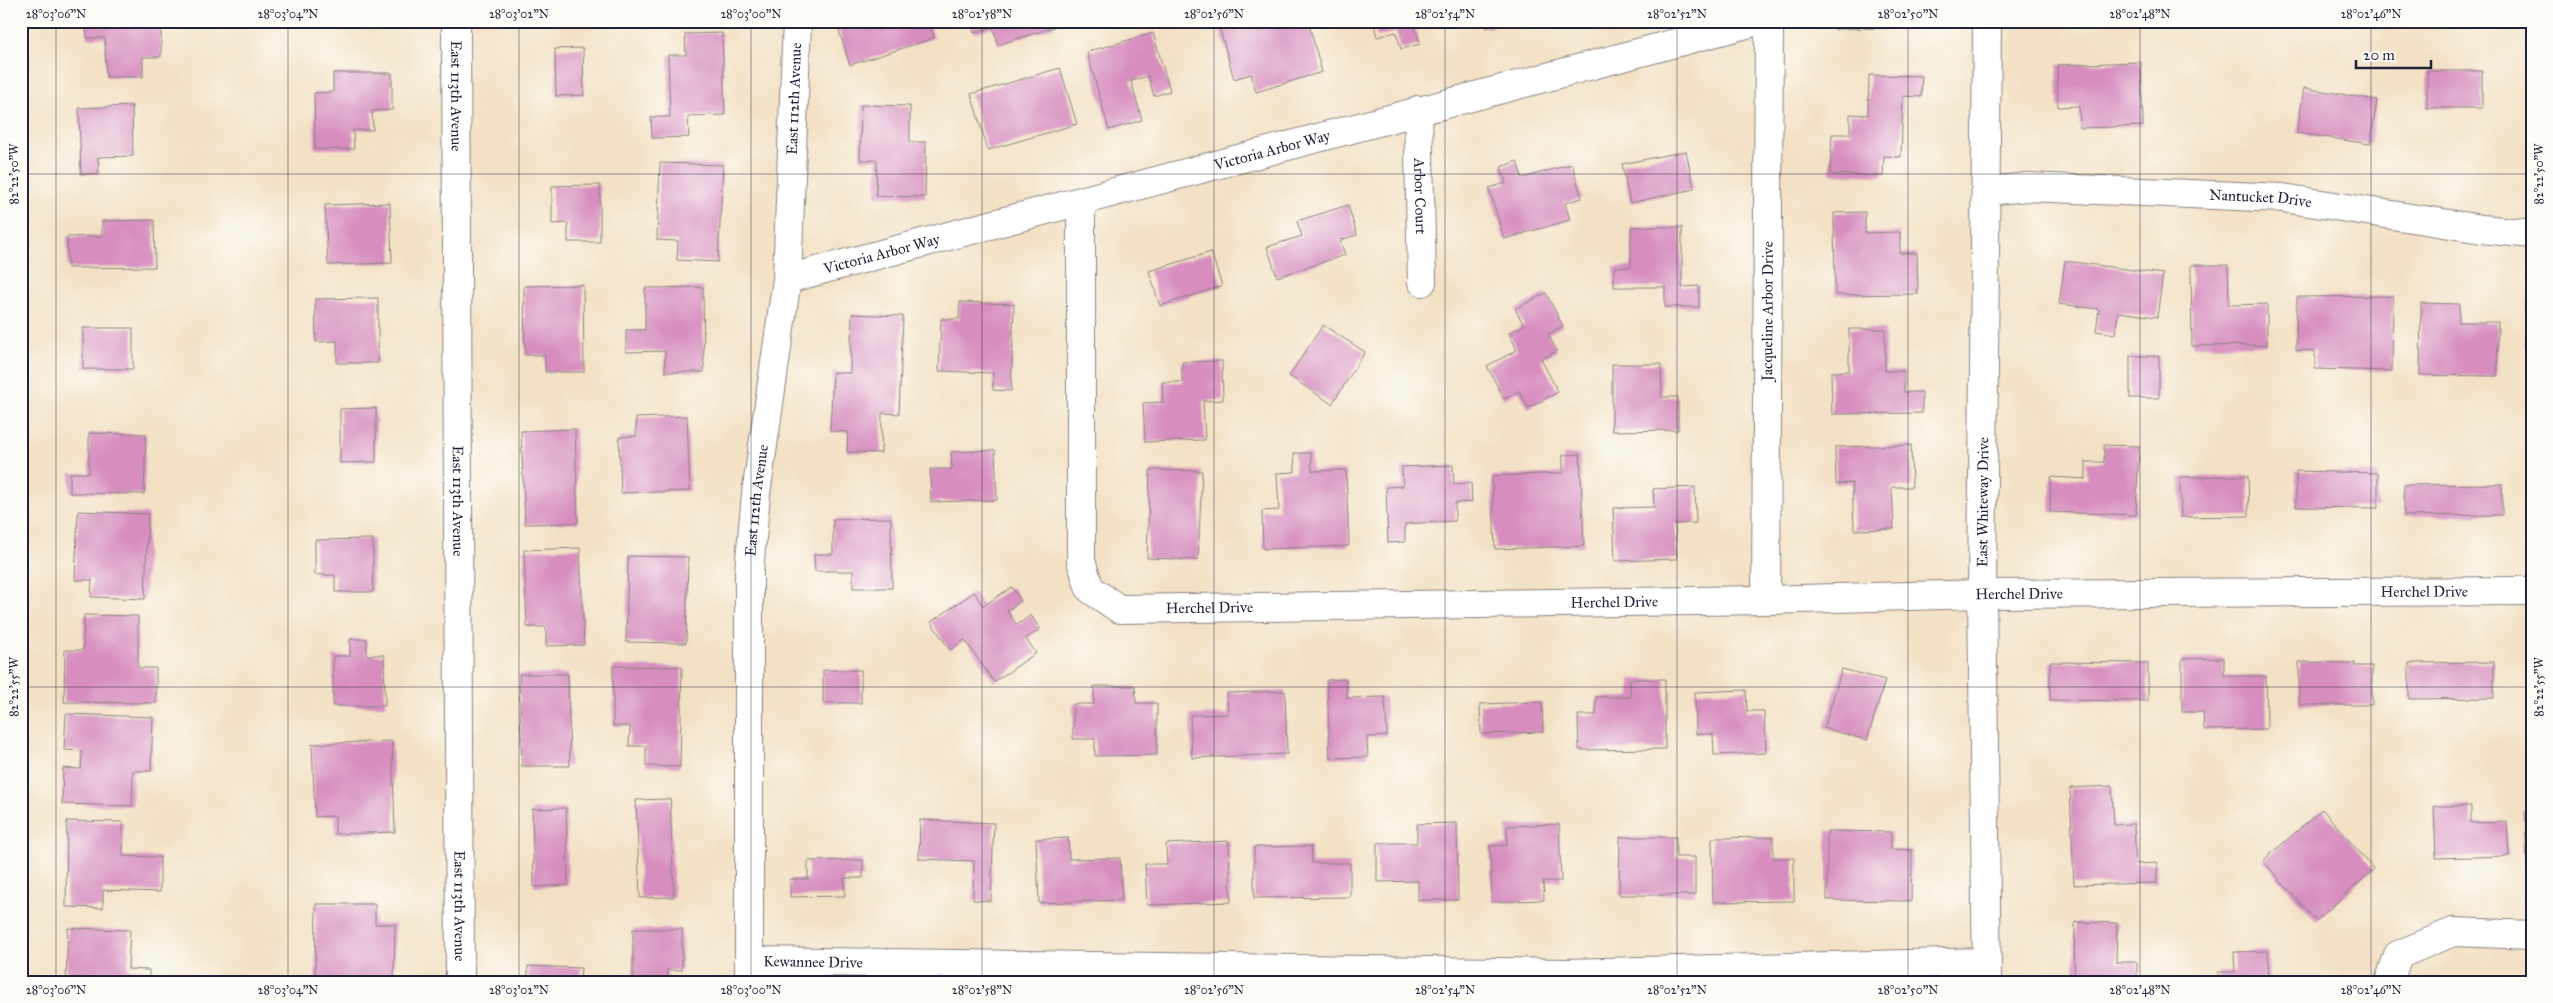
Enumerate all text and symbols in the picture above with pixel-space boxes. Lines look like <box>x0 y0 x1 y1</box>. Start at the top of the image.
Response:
text: 28°03'06"N <box>26 7 86 21</box>
text: 28°03'04"N <box>258 7 318 21</box>
text: 28°03'02"N <box>489 7 549 21</box>
text: 28°03'00"N <box>720 7 782 21</box>
text: 28°02'58"N <box>952 7 1012 21</box>
text: 28°02'56"N <box>1184 7 1244 21</box>
text: 28°02'54"N <box>1415 7 1475 21</box>
text: 28°02'52"N <box>1647 7 1707 21</box>
text: 28°02'50"N <box>1878 7 1938 21</box>
text: 28°02'48"N <box>2109 7 2171 21</box>
text: 28°02'46"N <box>2340 7 2402 21</box>
scale bar <box>2356 38 2430 70</box>
street label: East 113th Avenue <box>447 40 466 152</box>
street label: East 112th Avenue <box>783 42 805 155</box>
text: 20 m <box>2363 46 2395 64</box>
street label: Victoria Arbor Way <box>1211 126 1333 174</box>
text: 82°22'50"W <box>7 143 21 204</box>
text: 82°22'50"W <box>2532 143 2546 204</box>
street label: Arbor Court <box>1410 157 1430 235</box>
street label: Nantucket Drive <box>2209 186 2313 211</box>
street label: Victoria Arbor Way <box>821 230 943 278</box>
street label: Jacqueline Arbor Drive <box>1758 241 1777 383</box>
street label: East Whiteway Drive <box>1973 437 1992 567</box>
street label: East 112th Avenue <box>741 443 772 557</box>
street label: East 113th Avenue <box>449 445 467 557</box>
street label: Herchel Drive <box>2380 582 2468 601</box>
street label: Herchel Drive <box>1975 585 2063 603</box>
street label: Herchel Drive <box>1570 593 1658 612</box>
street label: Herchel Drive <box>1165 598 1253 617</box>
text: 82°22'55"W <box>7 657 21 717</box>
text: 82°22'55"W <box>2532 657 2546 717</box>
street label: East 113th Avenue <box>450 850 469 962</box>
street label: Kewannee Drive <box>763 952 863 972</box>
text: 28°03'06"N <box>26 983 86 997</box>
text: 28°03'04"N <box>258 983 318 997</box>
text: 28°03'02"N <box>489 983 549 997</box>
text: 28°03'00"N <box>720 983 782 997</box>
text: 28°02'58"N <box>952 983 1012 997</box>
text: 28°02'56"N <box>1184 983 1244 997</box>
text: 28°02'54"N <box>1415 983 1475 997</box>
text: 28°02'52"N <box>1647 983 1707 997</box>
text: 28°02'50"N <box>1878 983 1938 997</box>
text: 28°02'48"N <box>2109 983 2171 997</box>
text: 28°02'46"N <box>2340 983 2402 997</box>

